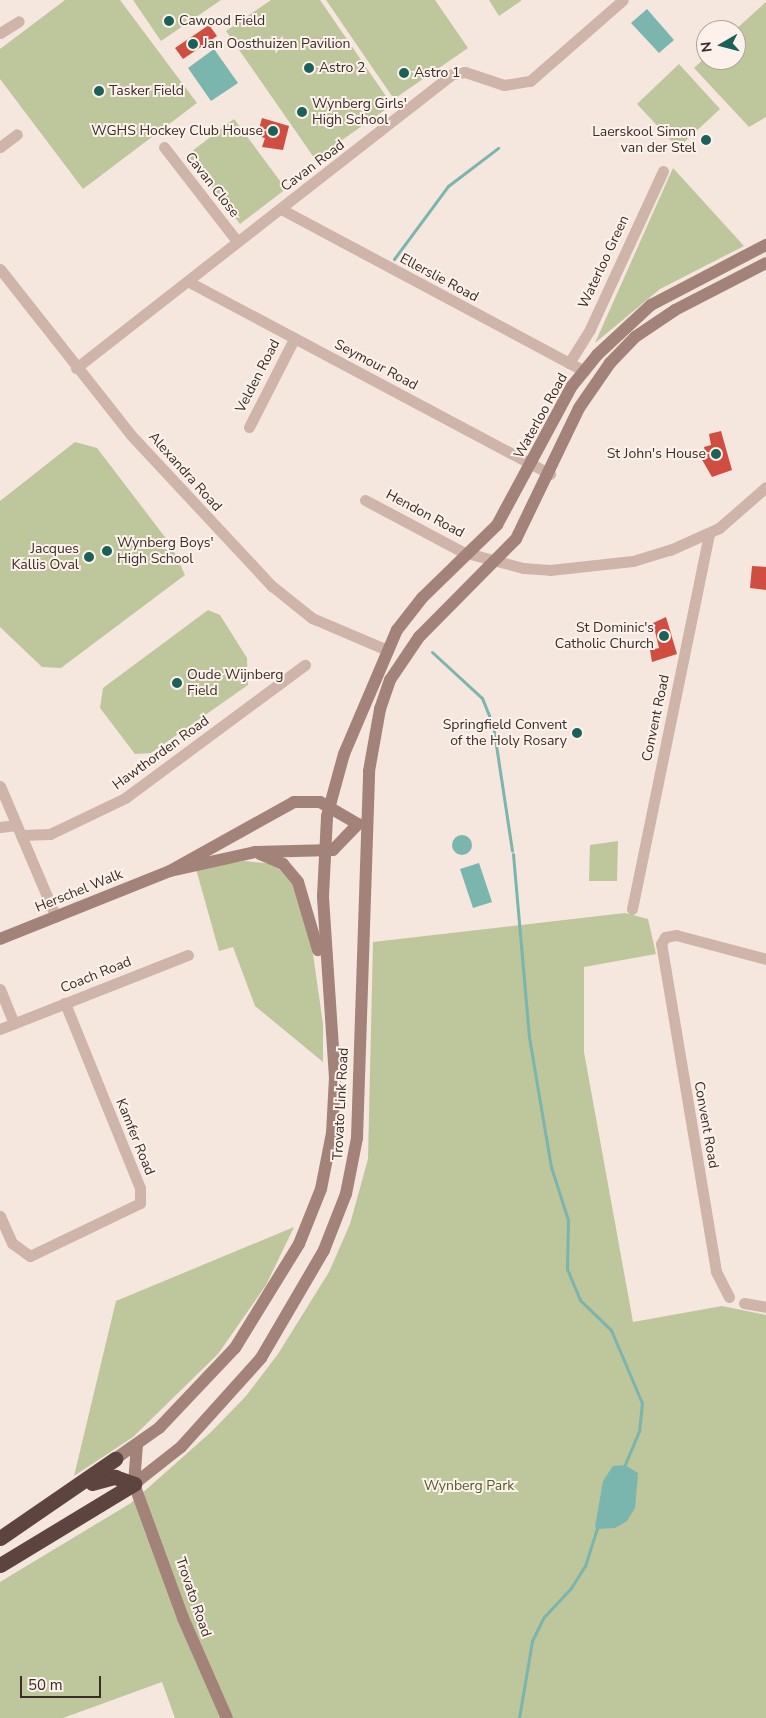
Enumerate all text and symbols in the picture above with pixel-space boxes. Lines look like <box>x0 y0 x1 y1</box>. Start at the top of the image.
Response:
place label: Cawood Field <box>179 13 265 29</box>
marker: Cawood Field <box>163 15 175 27</box>
north arrow <box>696 20 746 70</box>
place label: Jan Oosthuizen Pavilion <box>203 36 350 52</box>
marker: Jan Oosthuizen Pavilion <box>187 38 199 50</box>
text: N <box>697 41 717 54</box>
place label: Astro 2 <box>319 60 365 76</box>
marker: Astro 2 <box>303 62 315 74</box>
place label: Astro 1 <box>414 65 460 81</box>
marker: Astro 1 <box>398 67 410 79</box>
place label: Tasker Field <box>109 83 184 99</box>
marker: Tasker Field <box>93 85 105 97</box>
place label: Wynberg Girls' High School <box>312 96 407 128</box>
marker: Wynberg Girls' High School <box>296 106 308 118</box>
place label: WGHS Hockey Club House <box>91 123 263 139</box>
place label: Laerskool Simon van der Stel <box>592 124 696 156</box>
marker: WGHS Hockey Club House <box>267 125 279 137</box>
marker: Laerskool Simon van der Stel <box>700 134 712 146</box>
street label: Cavan Road <box>278 137 348 195</box>
street label: Cavan Close <box>181 149 243 221</box>
street label: Waterloo Green <box>575 213 633 311</box>
street label: Ellerslie Road <box>397 250 481 306</box>
street label: Seymour Road <box>331 336 421 394</box>
street label: Velden Road <box>232 337 284 415</box>
street label: Waterloo Road <box>511 370 571 462</box>
street label: Alexandra Road <box>145 429 225 515</box>
place label: St John's House <box>607 446 706 462</box>
marker: St John's House <box>710 448 722 460</box>
street label: Hendon Road <box>383 486 467 542</box>
place label: Wynberg Boys' High School <box>117 535 214 568</box>
place label: Jacques Kallis Oval <box>12 541 79 574</box>
marker: Wynberg Boys' High School <box>101 545 113 557</box>
marker: Jacques Kallis Oval <box>83 551 95 563</box>
place label: St Dominic's Catholic Church <box>555 620 654 652</box>
marker: St Dominic's Catholic Church <box>658 630 670 642</box>
place label: Oude Wijnberg Field <box>187 667 283 700</box>
street label: Convent Road <box>639 673 673 763</box>
marker: Oude Wijnberg Field <box>171 677 183 689</box>
street label: Hawthorden Road <box>109 712 213 794</box>
place label: Springfield Convent of the Holy Rosary <box>443 717 567 750</box>
marker: Springfield Convent of the Holy Rosary <box>571 727 583 739</box>
street label: Herschel Walk <box>33 866 125 916</box>
street label: Coach Road <box>58 953 134 997</box>
street label: Trovato Link Road <box>330 1047 352 1161</box>
street label: Convent Road <box>690 1080 722 1170</box>
street label: Kamfer Road <box>112 1096 158 1178</box>
park label: Wynberg Park <box>424 1478 514 1494</box>
street label: Trovato Road <box>172 1555 214 1639</box>
scale bar <box>22 1666 104 1698</box>
text: 50 m <box>28 1675 63 1695</box>

